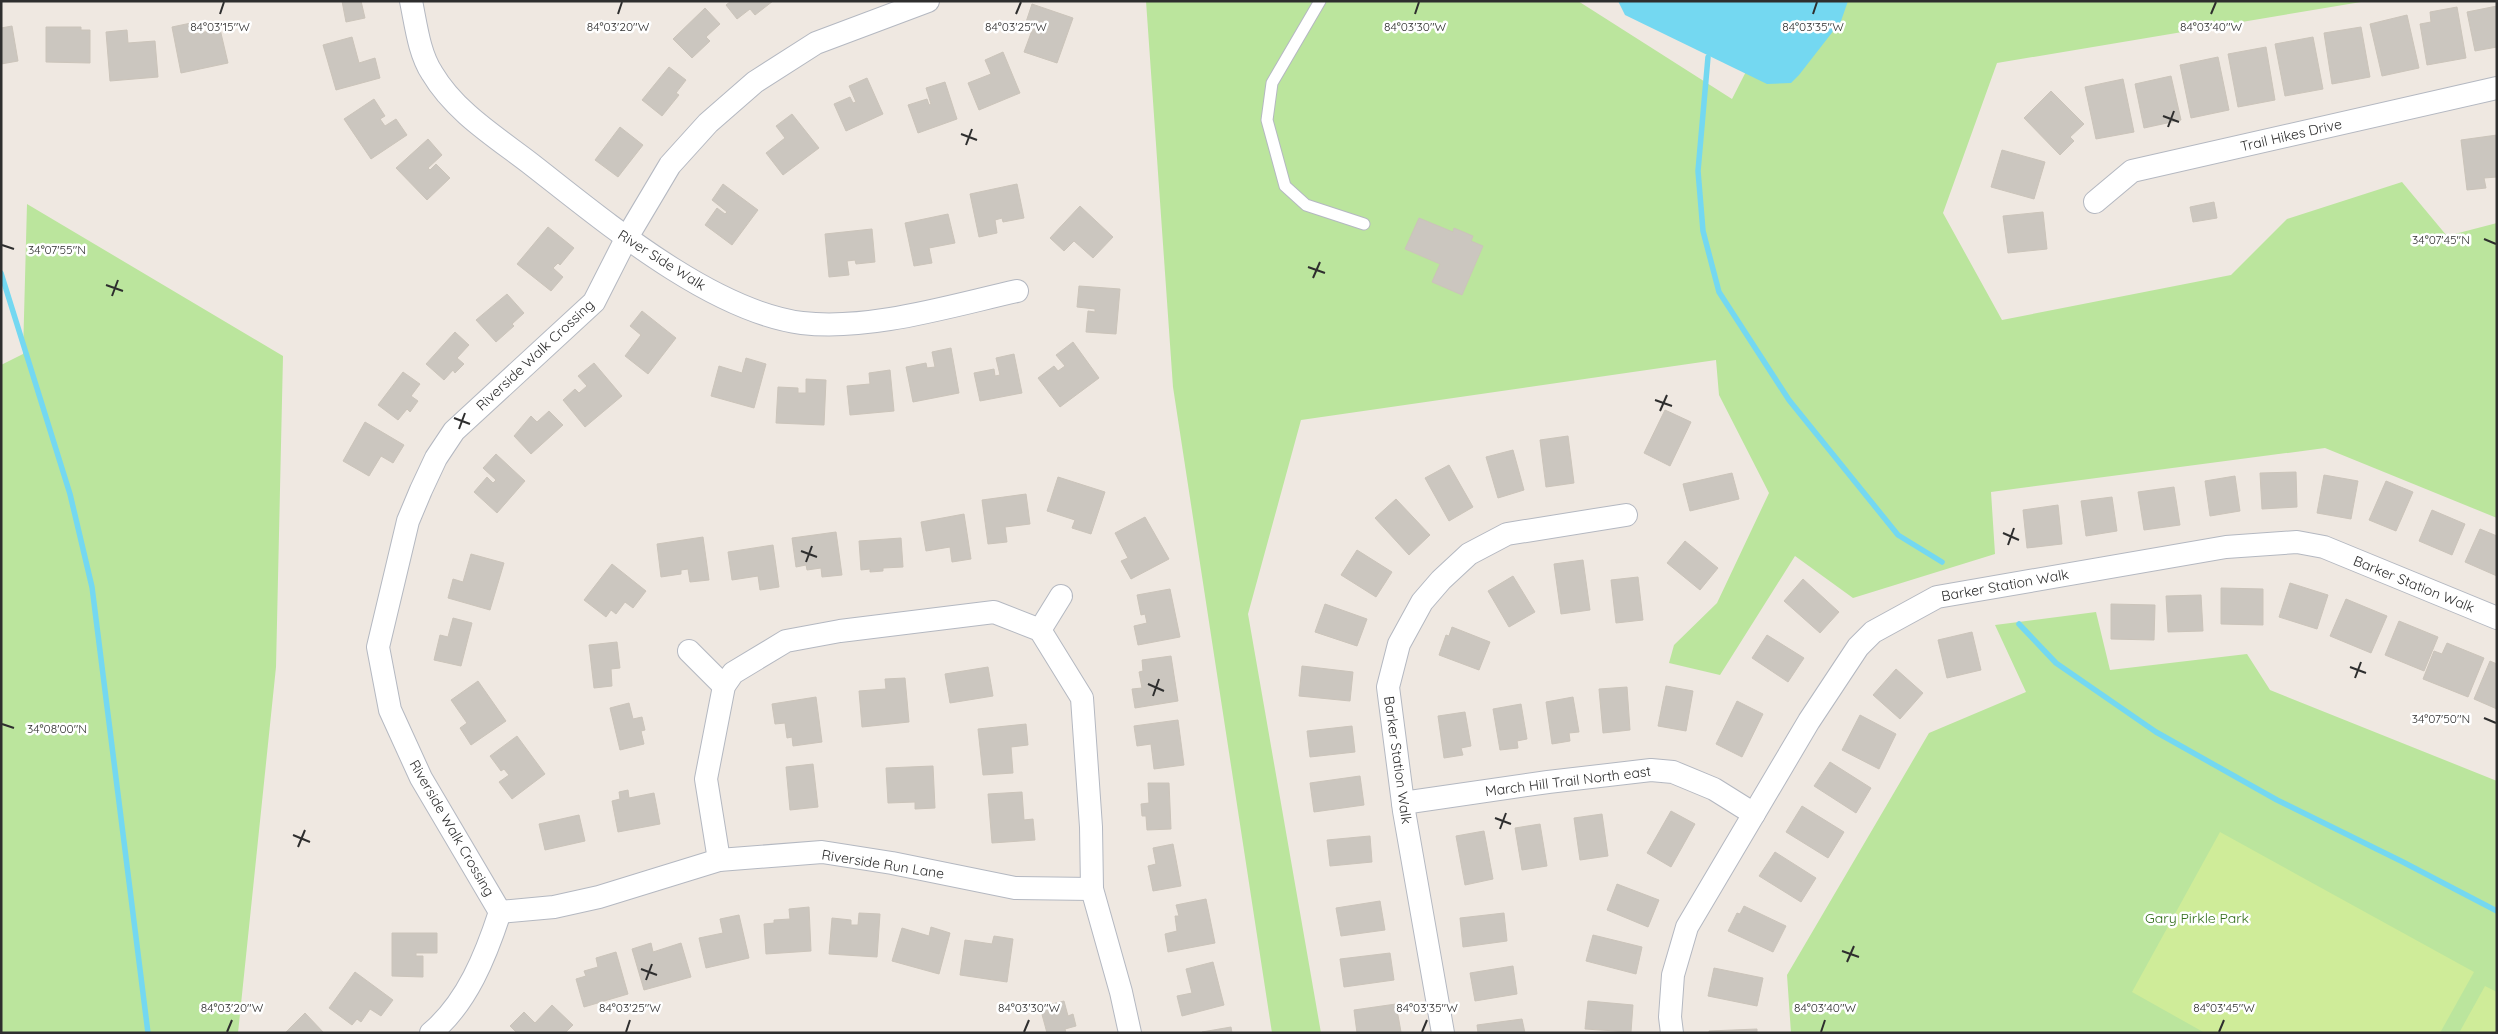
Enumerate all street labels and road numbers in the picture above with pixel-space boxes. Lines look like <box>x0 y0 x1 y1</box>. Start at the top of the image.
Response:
street label: Trail Hikes Drive <box>2238 115 2344 155</box>
street label: River Side Walk <box>615 226 709 294</box>
street label: Riverside Walk Crossing <box>472 296 598 414</box>
street label: Barker Station Walk <box>2351 551 2477 617</box>
street label: Barker Station Walk <box>1940 565 2070 605</box>
street label: Barker Station Walk <box>1380 695 1416 825</box>
street label: Riverside Walk Crossing <box>405 756 499 900</box>
street label: March Hill Trail North east <box>1484 762 1652 800</box>
street label: Riverside Run Lane <box>820 845 946 883</box>

